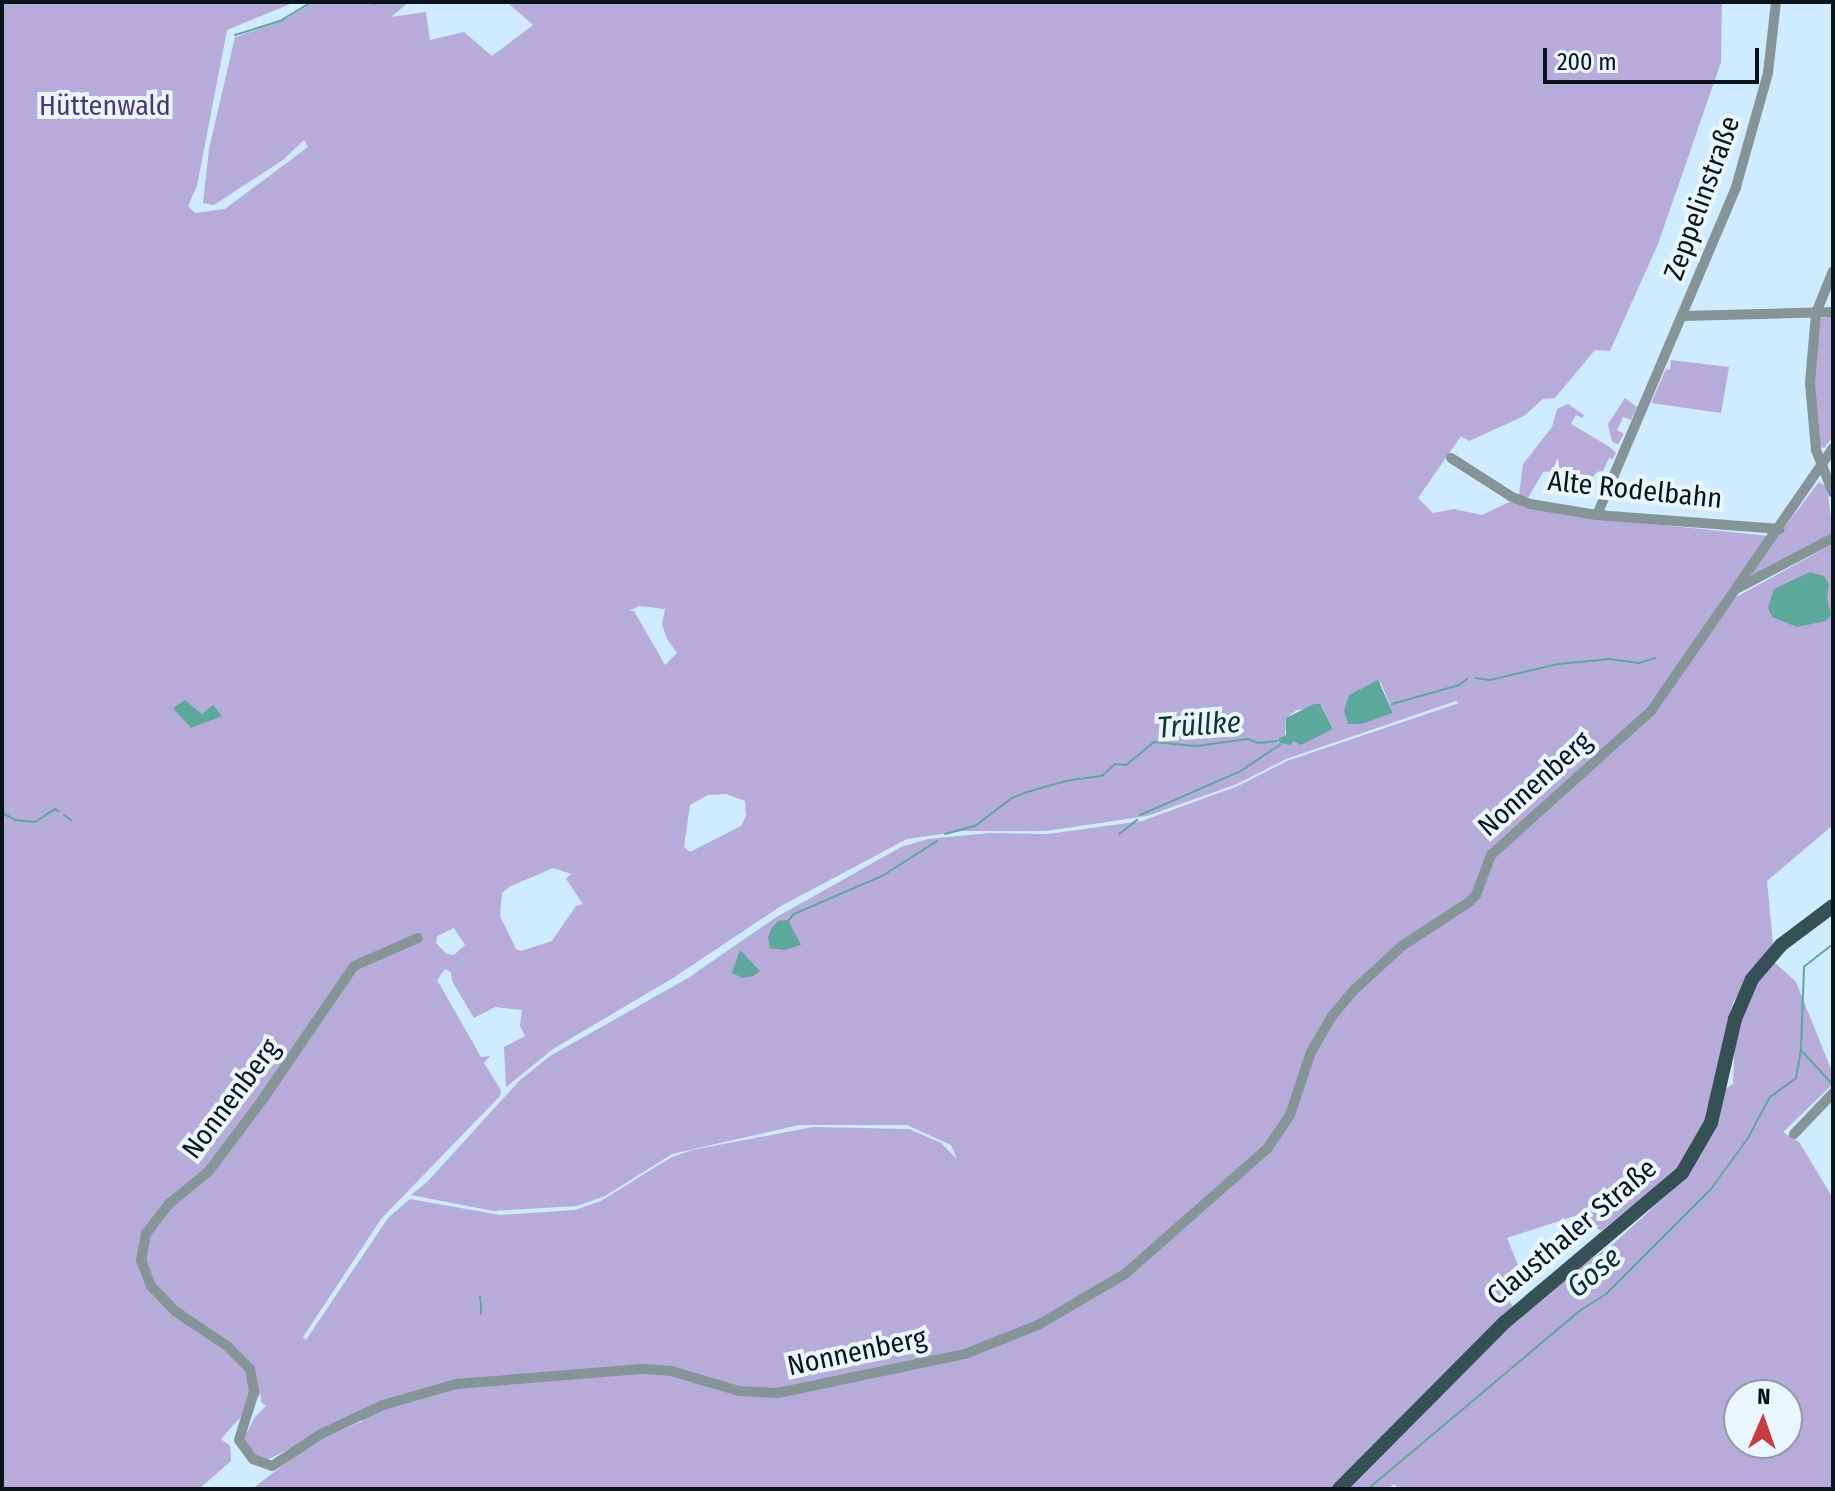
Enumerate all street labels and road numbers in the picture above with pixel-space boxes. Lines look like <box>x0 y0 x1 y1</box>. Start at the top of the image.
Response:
street label: Zeppelinstraße <box>1657 112 1747 284</box>
street label: Alte Rodelbahn <box>1546 464 1724 516</box>
street label: Nonnenberg <box>1471 724 1599 844</box>
street label: Nonnenberg <box>175 1033 287 1165</box>
street label: Clausthaler Straße <box>1480 1151 1664 1313</box>
street label: Nonnenberg <box>785 1321 929 1383</box>

